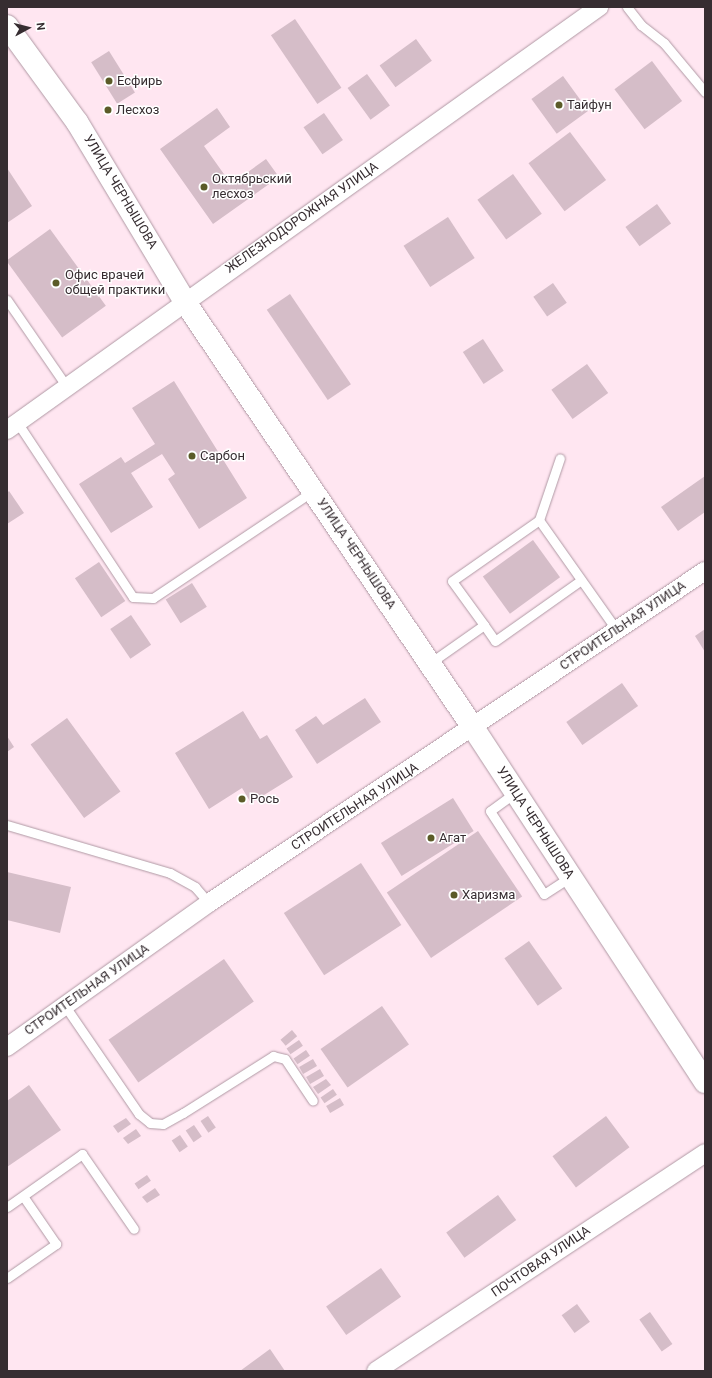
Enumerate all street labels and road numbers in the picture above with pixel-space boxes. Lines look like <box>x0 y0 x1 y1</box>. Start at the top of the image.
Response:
street label: УЛИЦА ЧЕРНЫШОВА <box>80 132 160 252</box>
street label: ЖЕЛЕЗНОДОРОЖНАЯ УЛИЦА <box>223 159 381 277</box>
street label: УЛИЦА ЧЕРНЫШОВА <box>313 496 399 612</box>
street label: СТРОИТЕЛЬНАЯ УЛИЦА <box>557 578 689 674</box>
street label: СТРОИТЕЛЬНАЯ УЛИЦА <box>288 760 422 854</box>
street label: УЛИЦА ЧЕРНЫШОВА <box>493 764 577 882</box>
street label: СТРОИТЕЛЬНАЯ УЛИЦА <box>22 941 152 1039</box>
street label: ПОЧТОВАЯ УЛИЦА <box>489 1223 593 1301</box>

